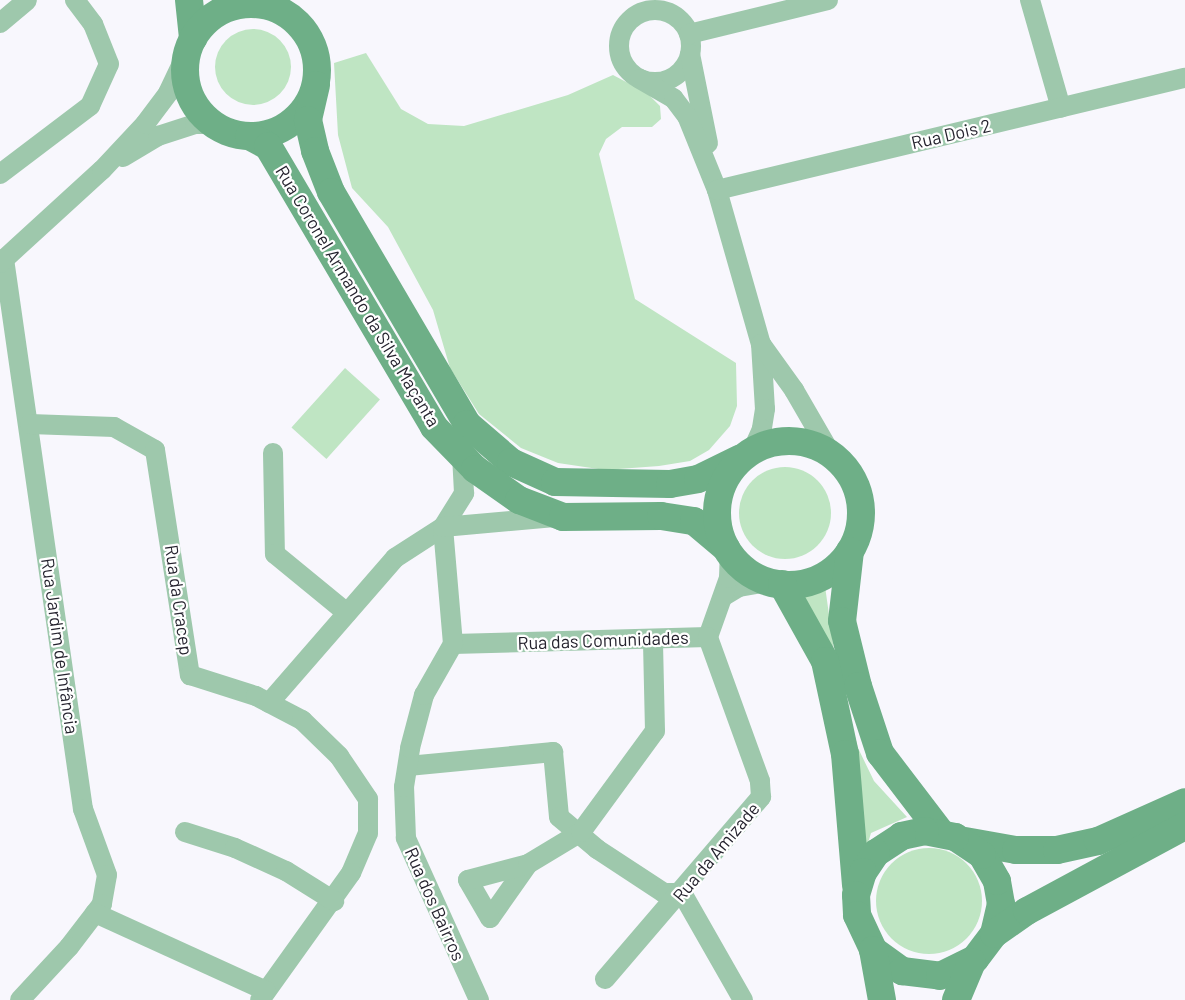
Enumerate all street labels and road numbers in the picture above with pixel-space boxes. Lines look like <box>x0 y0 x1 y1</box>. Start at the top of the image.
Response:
street label: Rua Dois 2 <box>909 114 993 154</box>
street label: Rua Coronel Armando da Silva Maçanta <box>271 162 445 430</box>
street label: Rua da Cracep <box>161 543 197 657</box>
street label: Rua Jardim de Infância <box>37 556 83 736</box>
street label: Rua das Comunidades <box>517 626 689 654</box>
street label: Rua da Amizade <box>668 798 764 906</box>
street label: Rua dos Bairros <box>400 844 470 964</box>

